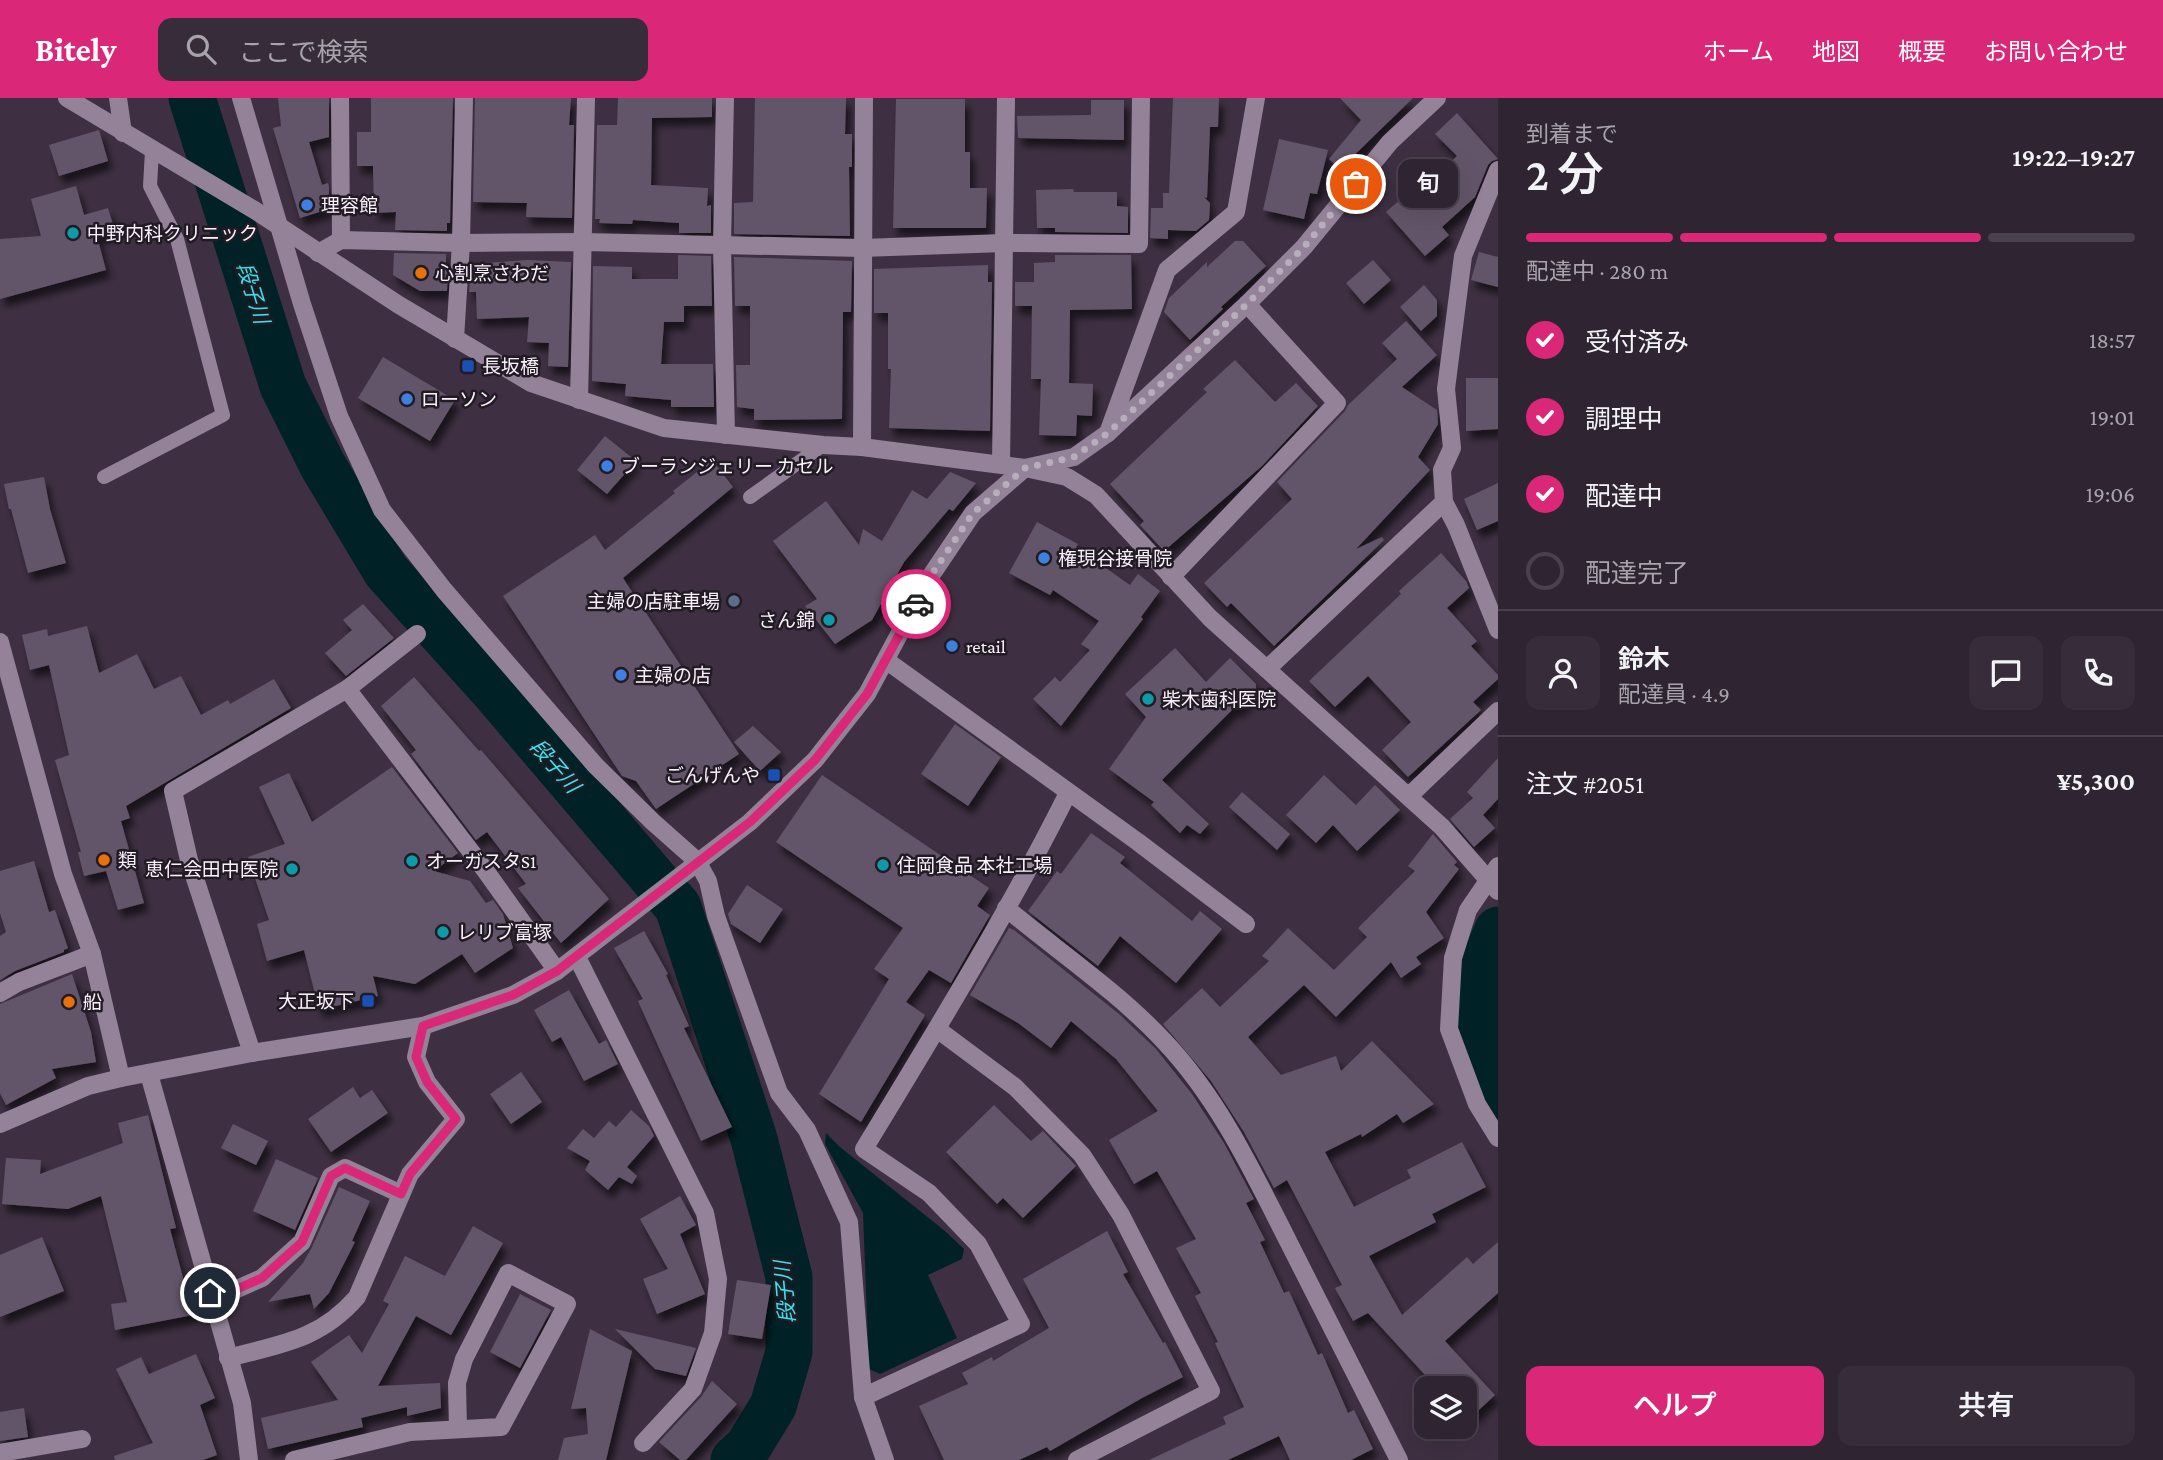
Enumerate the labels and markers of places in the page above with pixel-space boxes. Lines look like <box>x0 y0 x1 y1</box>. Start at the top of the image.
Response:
pin <box>1326 154 1386 214</box>
callout: 旬 <box>1398 160 1458 208</box>
place label: 理容館 <box>321 195 378 216</box>
marker: 理容館 <box>299 197 315 213</box>
place label: 中野内科クリニック <box>87 223 258 244</box>
marker: 中野内科クリニック <box>65 225 81 241</box>
place label: 心割烹さわだ <box>435 263 549 284</box>
marker: 心割烹さわだ <box>413 265 429 281</box>
place label: 長坂橋 <box>482 356 539 377</box>
marker: 長坂橋 <box>460 358 476 374</box>
place label: ローソン <box>421 389 497 410</box>
marker: ローソン <box>399 391 415 407</box>
place label: ブーランジェリー カセル <box>621 456 834 477</box>
marker: ブーランジェリー カセル <box>599 458 615 474</box>
place label: 権現谷接骨院 <box>1058 548 1172 569</box>
marker: 権現谷接骨院 <box>1036 550 1052 566</box>
place label: 主婦の店駐車場 <box>587 591 720 612</box>
marker: 主婦の店駐車場 <box>726 593 742 609</box>
place label: さん錦 <box>758 610 815 631</box>
marker: さん錦 <box>821 612 837 628</box>
place label: retail <box>966 636 1006 657</box>
marker: retail <box>944 638 960 654</box>
place label: 主婦の店 <box>635 665 711 686</box>
marker: 主婦の店 <box>613 667 629 683</box>
place label: 柴木歯科医院 <box>1162 689 1276 710</box>
marker: 柴木歯科医院 <box>1140 691 1156 707</box>
place label: ごんげんや <box>665 765 760 786</box>
marker: ごんげんや <box>766 767 782 783</box>
place label: 類 <box>118 850 137 871</box>
place label: オーガスタS1 <box>426 851 536 872</box>
marker: 類 <box>96 852 112 868</box>
marker: オーガスタS1 <box>404 853 420 869</box>
place label: 住岡食品 本社工場 <box>897 855 1053 876</box>
marker: 住岡食品 本社工場 <box>875 857 891 873</box>
place label: 恵仁会田中医院 <box>145 859 278 880</box>
marker: 恵仁会田中医院 <box>284 861 300 877</box>
place label: レリブ富塚 <box>457 922 552 943</box>
marker: レリブ富塚 <box>435 924 451 940</box>
place label: 大正坂下 <box>278 991 354 1012</box>
place label: 船 <box>83 992 102 1013</box>
marker: 大正坂下 <box>360 993 376 1009</box>
marker: 船 <box>61 994 77 1010</box>
pin <box>180 1263 240 1323</box>

